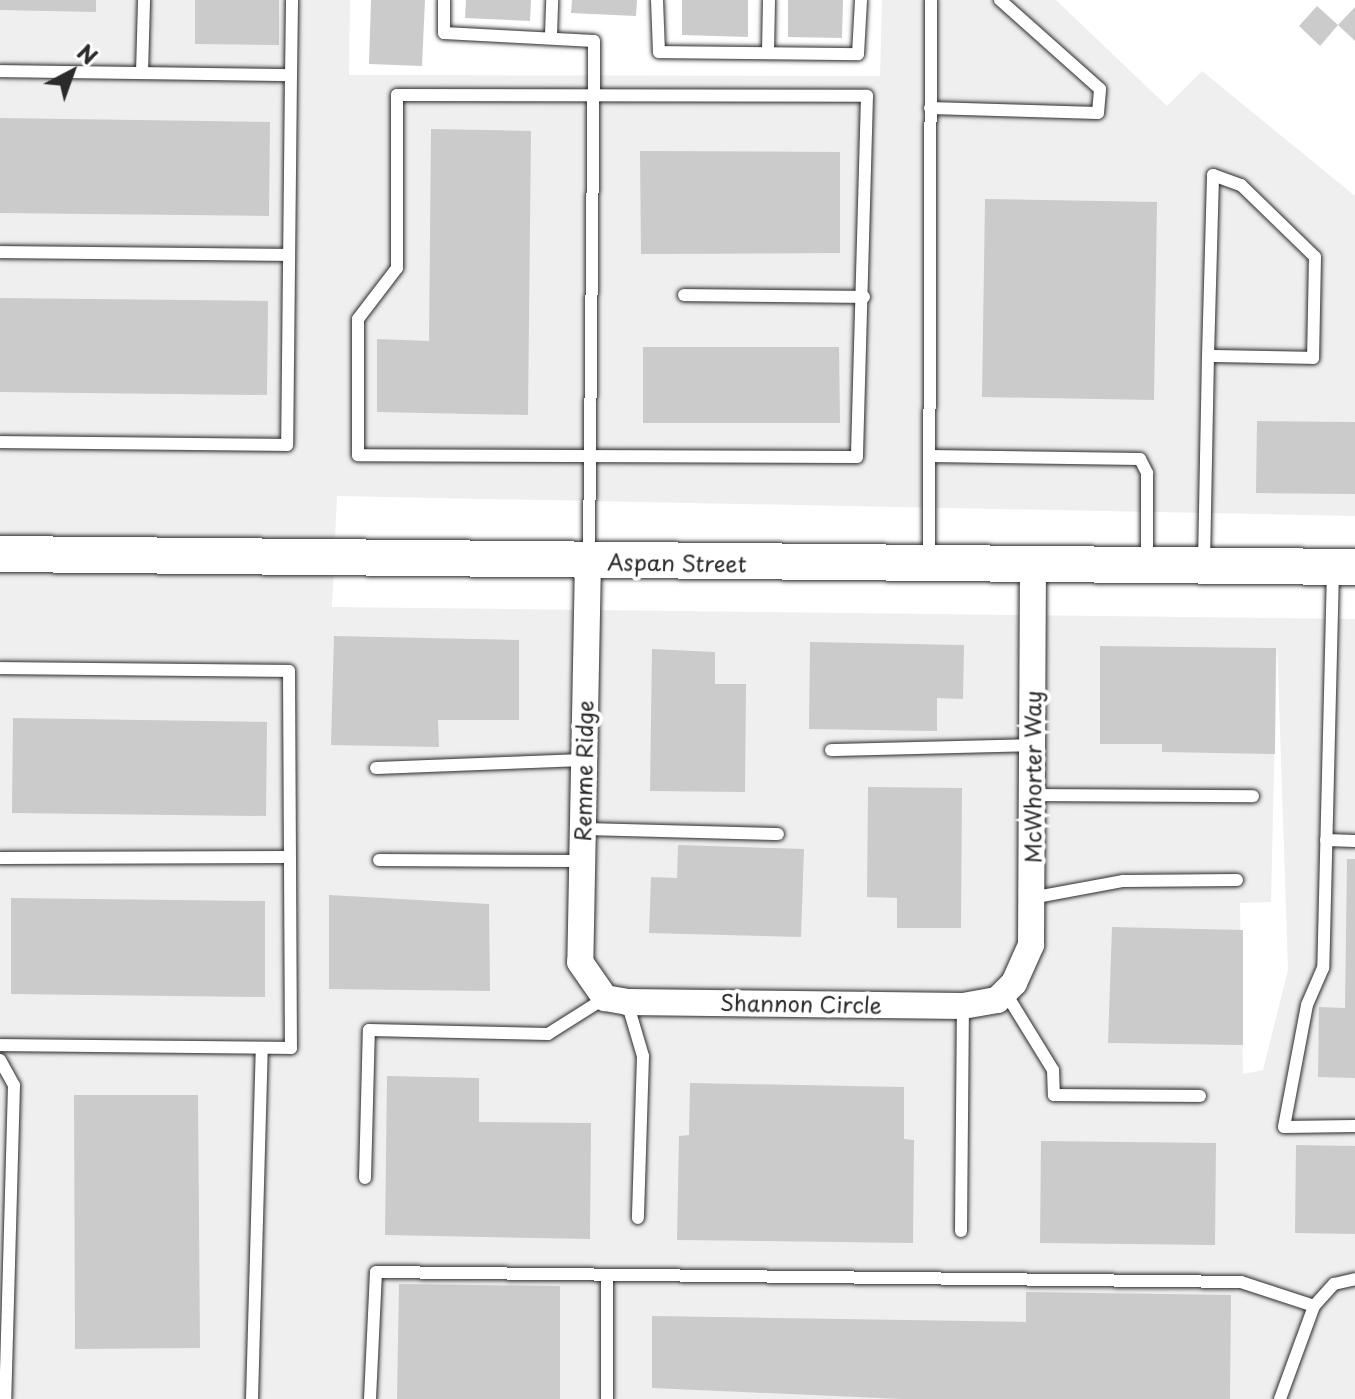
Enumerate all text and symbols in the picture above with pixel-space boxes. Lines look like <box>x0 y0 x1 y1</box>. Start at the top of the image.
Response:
north arrow <box>32 32 112 112</box>
text: N <box>71 35 105 72</box>
street label: Aspan Street <box>607 548 747 576</box>
street label: McWhorter Way <box>1019 690 1045 864</box>
street label: Remme Ridge <box>569 699 597 843</box>
street label: Shannon Circle <box>719 988 883 1018</box>

